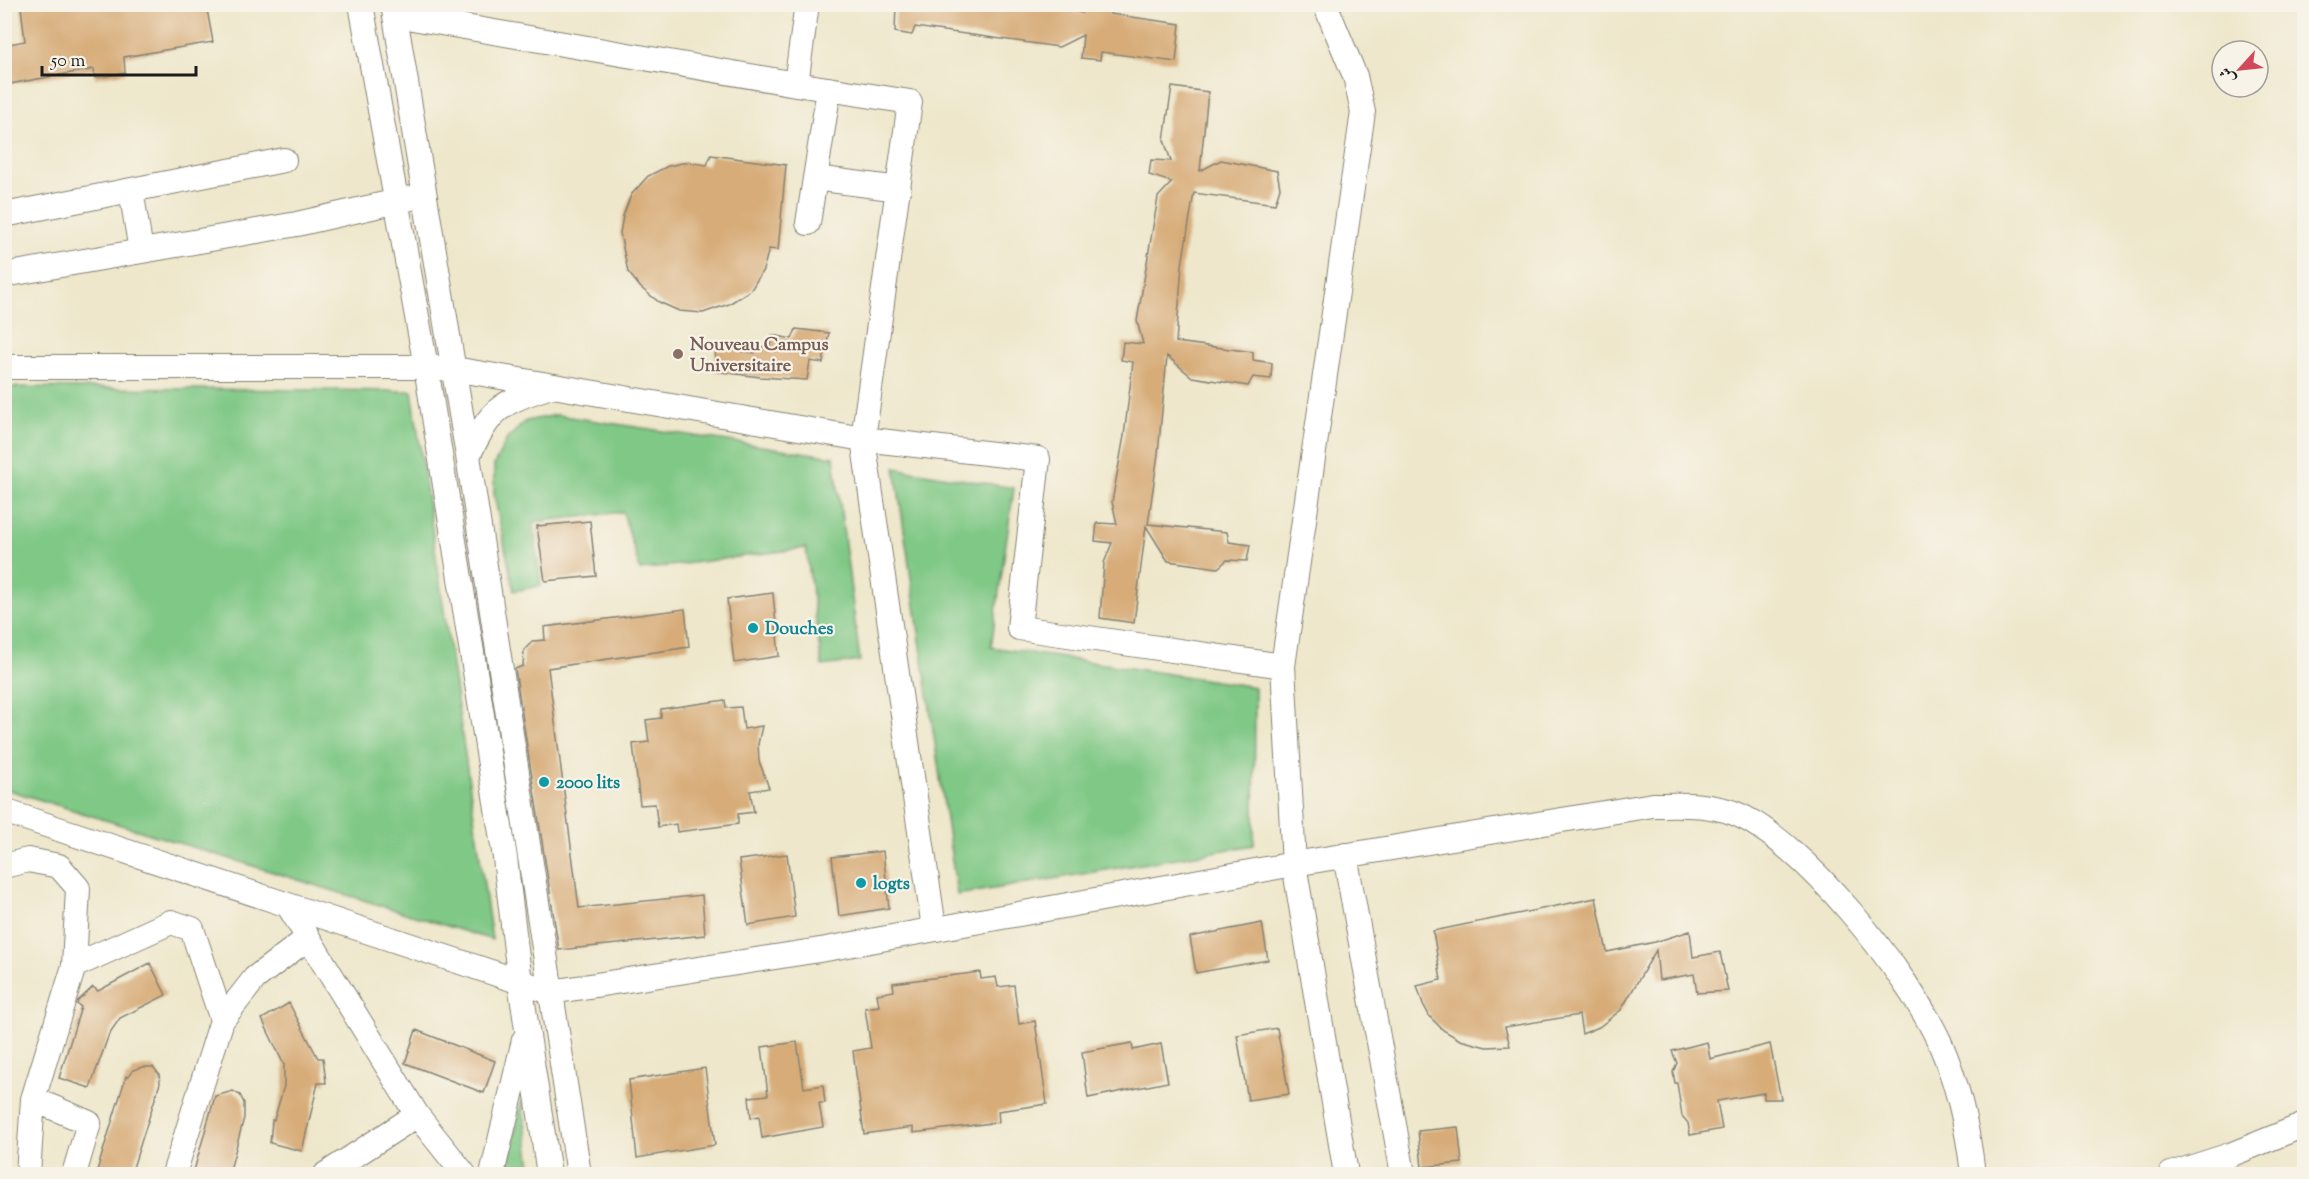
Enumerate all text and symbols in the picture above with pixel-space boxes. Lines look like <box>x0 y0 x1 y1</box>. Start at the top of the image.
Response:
scale bar <box>42 39 196 77</box>
north arrow <box>2210 39 2270 99</box>
text: 50 m <box>50 49 86 75</box>
text: ش <box>2215 62 2243 87</box>
place label: Nouveau Campus Universitaire <box>690 333 829 380</box>
marker: Nouveau Campus Universitaire <box>671 347 685 361</box>
place label: Douches <box>765 617 833 643</box>
marker: Douches <box>746 621 760 635</box>
place label: 2000 lits <box>556 771 620 797</box>
marker: 2000 lits <box>537 775 551 789</box>
place label: logts <box>873 872 910 898</box>
marker: logts <box>854 876 868 890</box>

